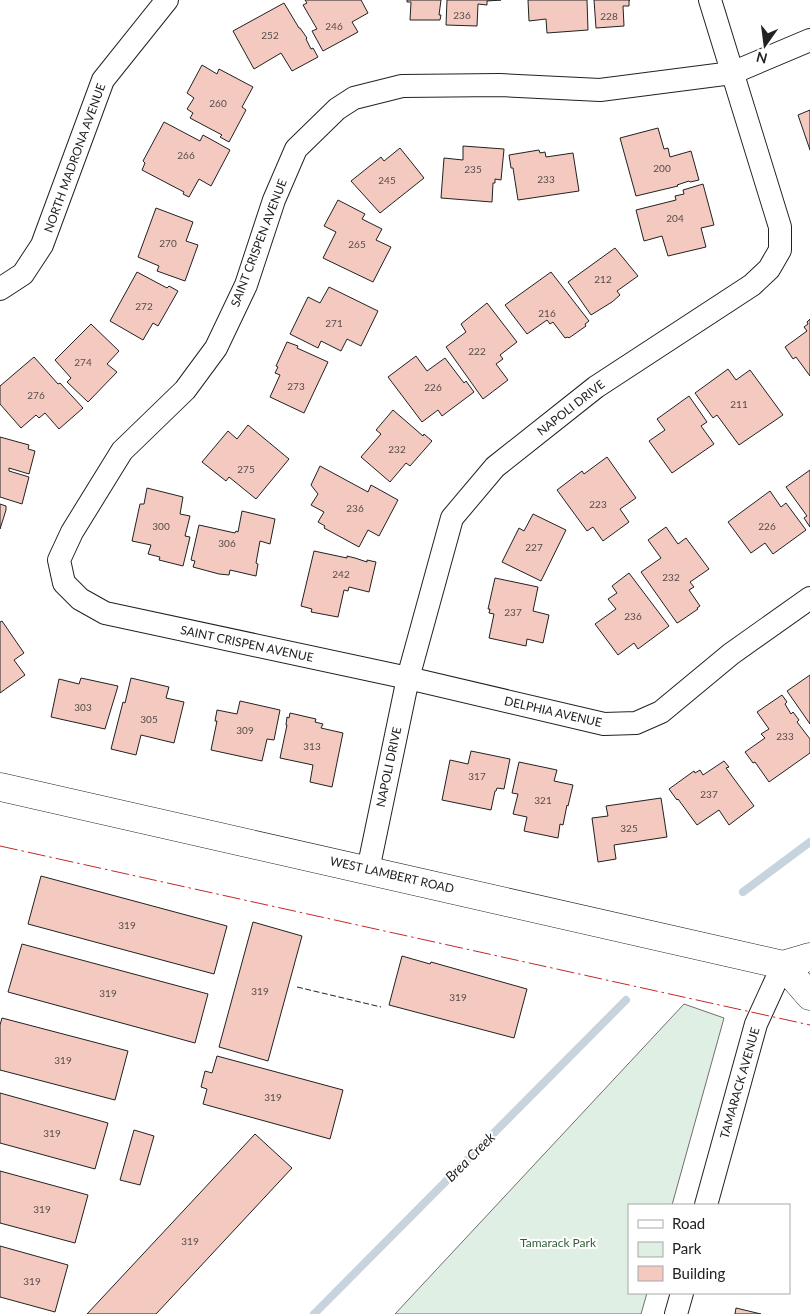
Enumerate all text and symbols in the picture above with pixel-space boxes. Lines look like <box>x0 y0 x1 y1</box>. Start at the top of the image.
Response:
house number: 236 <box>453 9 471 21</box>
house number: 228 <box>600 10 618 22</box>
house number: 246 <box>325 20 343 32</box>
north arrow <box>740 20 790 70</box>
house number: 252 <box>261 29 279 41</box>
text: N <box>754 49 769 68</box>
street label: NORTH MADRONA AVENUE <box>41 81 109 235</box>
house number: 260 <box>209 97 227 109</box>
house number: 266 <box>177 149 195 161</box>
house number: 200 <box>653 162 671 174</box>
house number: 235 <box>464 163 482 175</box>
house number: 233 <box>537 173 555 185</box>
house number: 245 <box>378 174 396 186</box>
street label: SAINT CRISPEN AVENUE <box>227 177 290 309</box>
house number: 204 <box>666 212 684 224</box>
house number: 270 <box>159 237 177 249</box>
house number: 265 <box>348 238 366 250</box>
house number: 212 <box>594 273 612 285</box>
house number: 272 <box>135 300 153 312</box>
house number: 216 <box>538 307 556 319</box>
house number: 271 <box>325 317 343 329</box>
house number: 222 <box>468 345 486 357</box>
house number: 274 <box>74 356 92 368</box>
street label: NAPOLI DRIVE <box>534 376 608 439</box>
house number: 273 <box>287 380 305 392</box>
house number: 226 <box>424 381 442 393</box>
house number: 276 <box>27 389 45 401</box>
house number: 211 <box>730 398 748 410</box>
house number: 232 <box>388 443 406 455</box>
house number: 275 <box>237 463 255 475</box>
house number: 223 <box>589 498 607 510</box>
house number: 236 <box>346 502 364 514</box>
house number: 300 <box>152 520 170 532</box>
house number: 226 <box>758 520 776 532</box>
house number: 306 <box>218 537 236 549</box>
house number: 227 <box>525 541 543 553</box>
house number: 242 <box>332 568 350 580</box>
house number: 232 <box>662 571 680 583</box>
house number: 237 <box>504 606 522 618</box>
house number: 236 <box>624 610 642 622</box>
street label: SAINT CRISPEN AVENUE <box>179 622 315 665</box>
street label: DELPHIA AVENUE <box>503 693 603 730</box>
house number: 303 <box>74 701 92 713</box>
house number: 305 <box>140 713 158 725</box>
house number: 309 <box>236 724 254 736</box>
street label: NAPOLI DRIVE <box>373 725 404 808</box>
house number: 233 <box>776 730 794 742</box>
house number: 313 <box>303 740 321 752</box>
house number: 317 <box>468 770 486 782</box>
house number: 237 <box>700 788 718 800</box>
house number: 321 <box>534 794 552 806</box>
house number: 325 <box>620 822 638 834</box>
street label: WEST LAMBERT ROAD <box>329 853 456 896</box>
house number: 319 <box>118 919 136 931</box>
house number: 319 <box>251 985 269 997</box>
house number: 319 <box>99 987 117 999</box>
house number: 319 <box>449 991 467 1003</box>
street label: TAMARACK AVENUE <box>716 1025 763 1140</box>
house number: 319 <box>54 1054 72 1066</box>
house number: 319 <box>264 1091 282 1103</box>
house number: 319 <box>43 1127 61 1139</box>
water label: Brea Creek <box>441 1128 498 1185</box>
house number: 319 <box>33 1203 51 1215</box>
legend <box>628 1204 790 1294</box>
text: Road <box>672 1214 705 1232</box>
house number: 319 <box>181 1235 199 1247</box>
park label: Tamarack Park <box>520 1235 597 1250</box>
text: Park <box>672 1239 702 1257</box>
text: Building <box>672 1264 725 1282</box>
house number: 319 <box>23 1275 41 1287</box>

